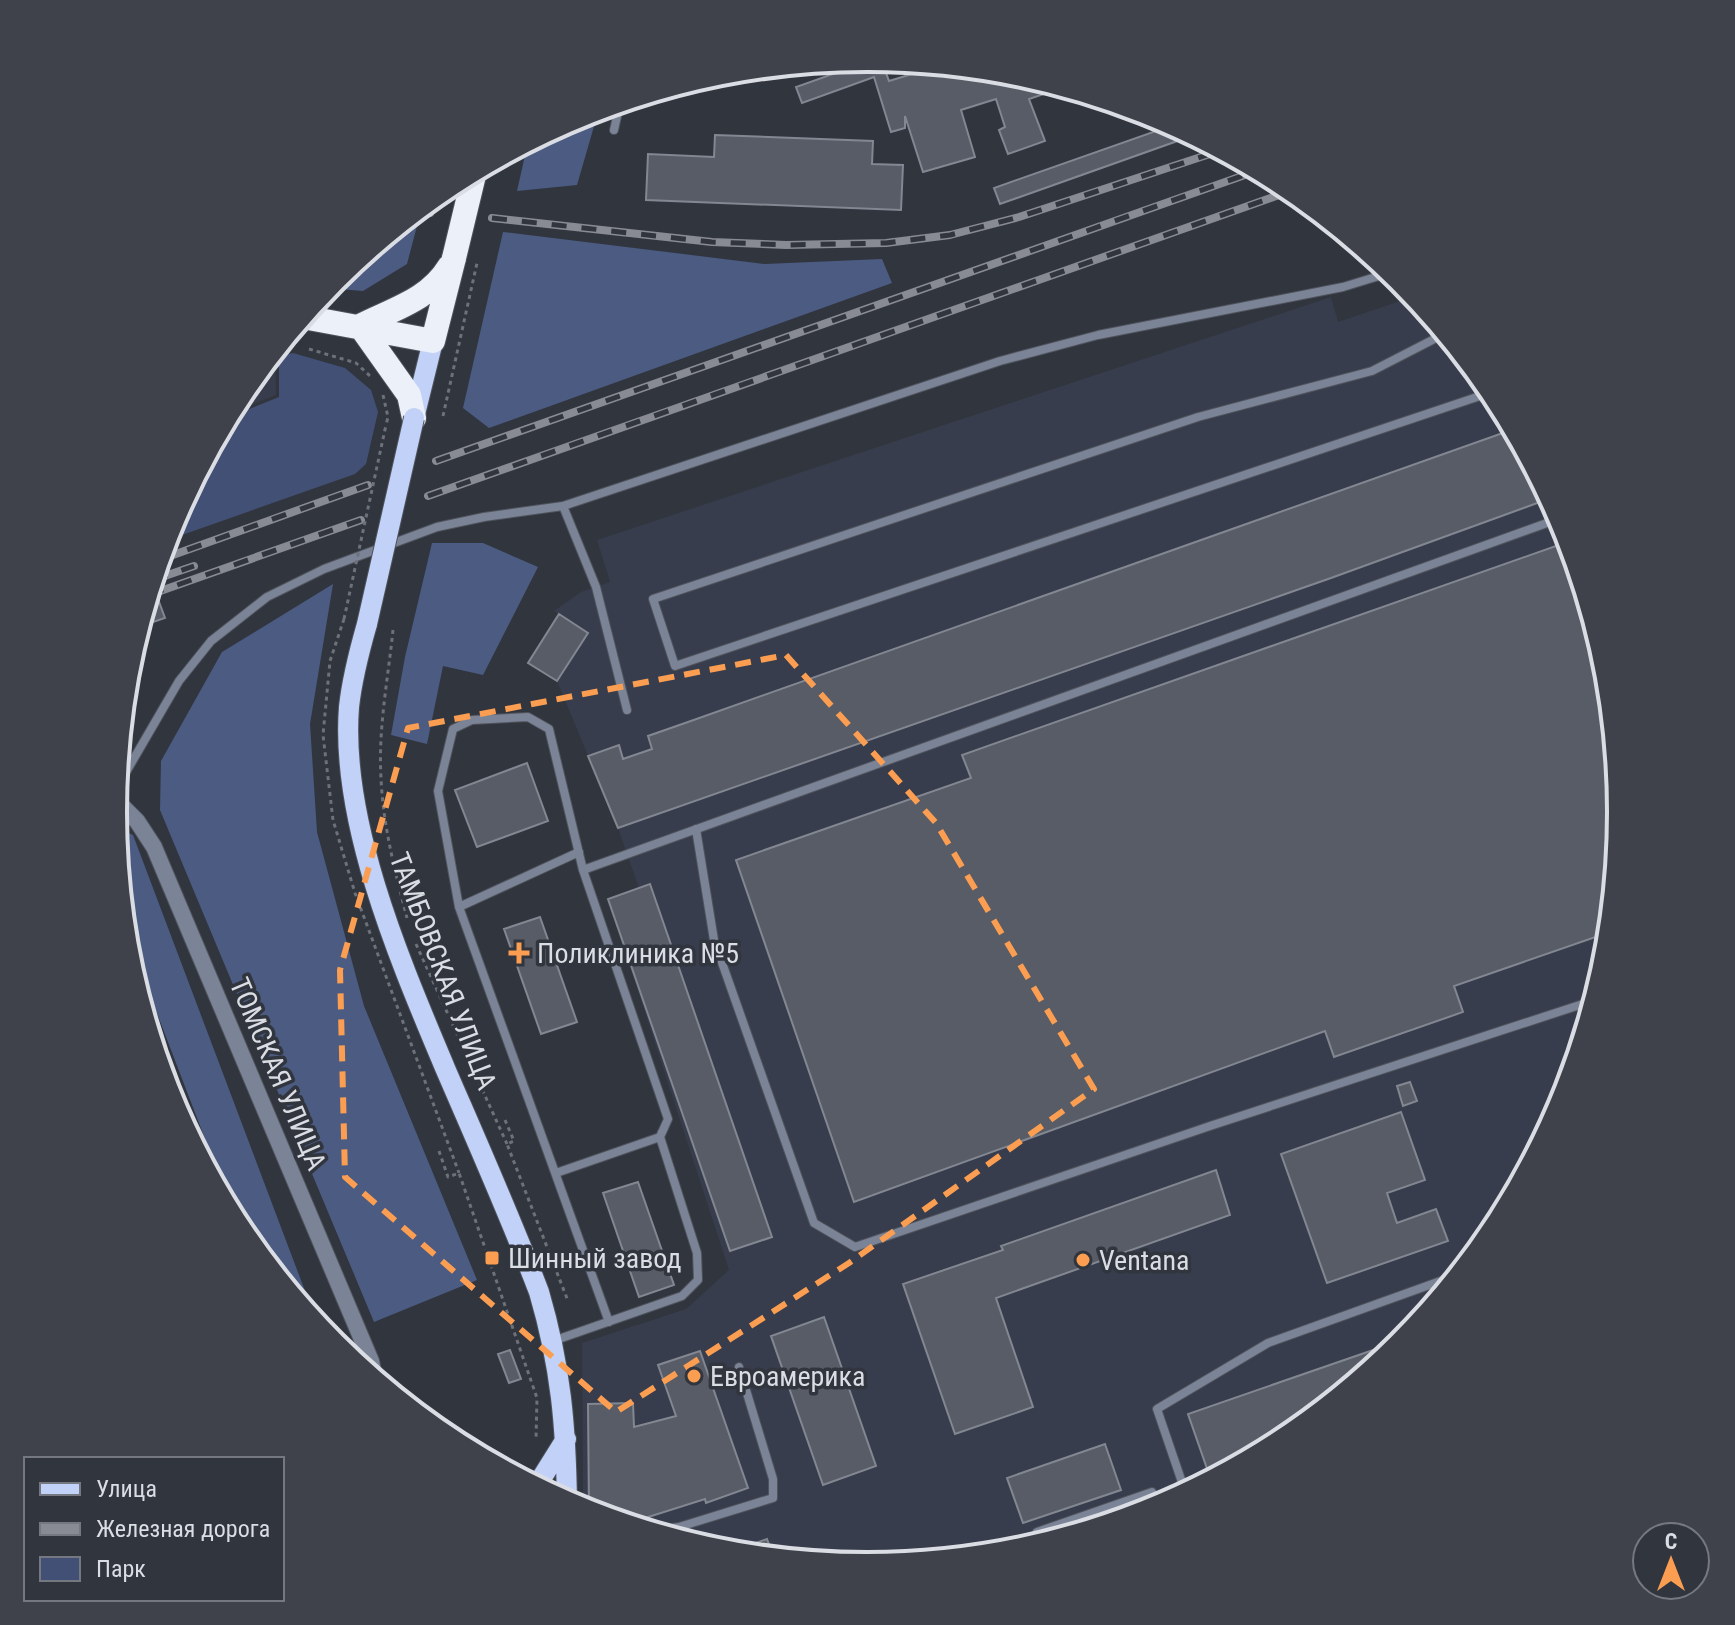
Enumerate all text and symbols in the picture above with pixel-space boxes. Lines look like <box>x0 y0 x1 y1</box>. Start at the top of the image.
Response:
street label: ТАМБОВСКАЯ УЛИЦА <box>382 848 504 1094</box>
place label: Поликлиника №5 <box>537 937 739 970</box>
marker: Поликлиника №5 <box>508 942 530 964</box>
street label: ТОМСКАЯ УЛИЦА <box>223 973 333 1175</box>
place label: Шинный завод <box>508 1242 681 1275</box>
place label: Ventana <box>1099 1244 1189 1277</box>
marker: Шинный завод <box>483 1249 501 1267</box>
marker: Ventana <box>1074 1251 1092 1269</box>
place label: Евроамерика <box>710 1360 865 1393</box>
marker: Евроамерика <box>685 1367 703 1385</box>
legend <box>24 1457 284 1601</box>
text: Улица <box>96 1475 157 1503</box>
text: Железная дорога <box>96 1515 270 1543</box>
north arrow <box>1631 1521 1711 1601</box>
text: С <box>1665 1529 1677 1554</box>
text: Парк <box>96 1555 146 1583</box>

